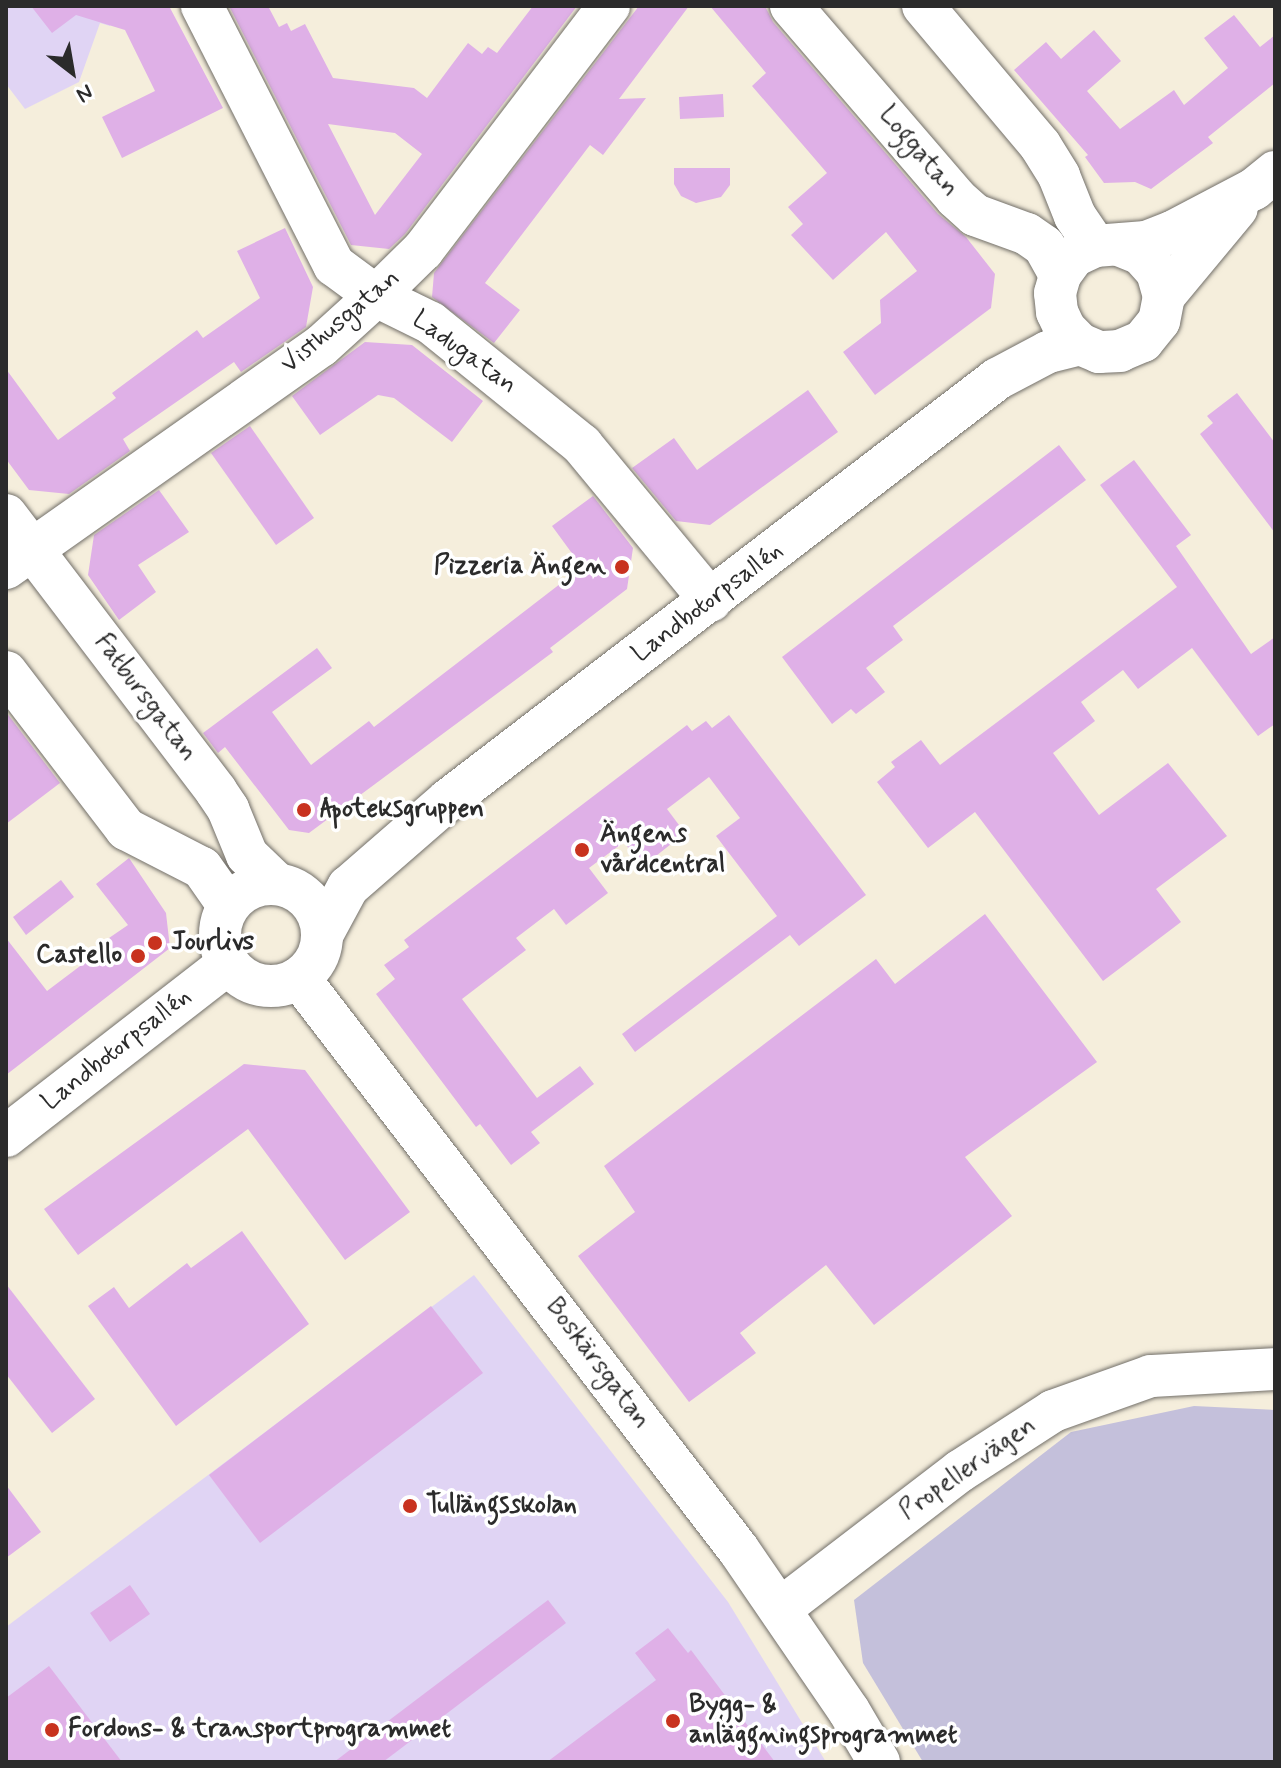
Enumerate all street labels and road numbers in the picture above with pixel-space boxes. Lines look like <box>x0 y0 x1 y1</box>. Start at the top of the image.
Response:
street label: Loggatan <box>871 100 965 204</box>
street label: Visthusgatan <box>275 263 407 381</box>
street label: Ladugatan <box>405 304 523 402</box>
street label: Landbotorpsallén <box>626 536 790 670</box>
street label: Fatbursgatan <box>87 628 203 768</box>
street label: Landbotorpsallén <box>36 982 198 1118</box>
street label: Boskärsgatan <box>538 1292 656 1436</box>
street label: Propellervägen <box>894 1411 1042 1527</box>

